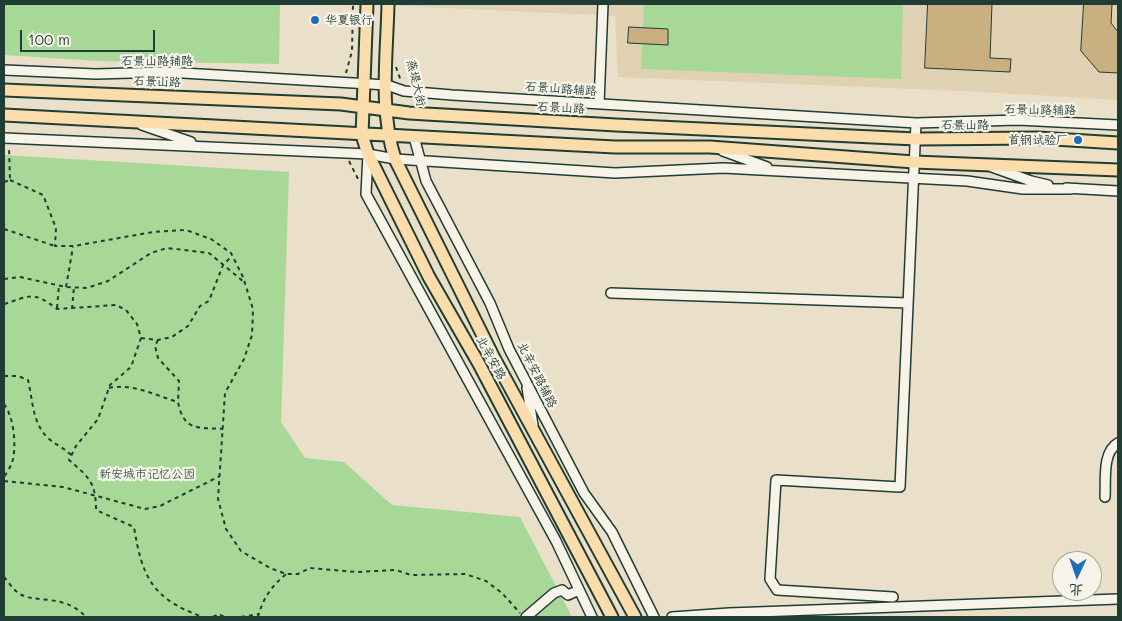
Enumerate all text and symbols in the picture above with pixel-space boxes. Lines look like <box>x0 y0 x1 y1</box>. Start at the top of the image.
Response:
place label: 华夏银行 <box>325 13 373 27</box>
marker: 华夏银行 <box>309 14 321 26</box>
scale bar <box>22 20 158 52</box>
text: 100 m <box>28 29 70 49</box>
street label: 石景山路辅路 <box>121 54 193 68</box>
street label: 燕堤大街 <box>404 58 428 108</box>
street label: 石景山路 <box>133 74 181 90</box>
street label: 石景山路辅路 <box>525 79 597 99</box>
street label: 石景山路 <box>537 100 585 116</box>
street label: 石景山路辅路 <box>1004 102 1076 118</box>
street label: 石景山路 <box>941 118 989 132</box>
place label: 首钢试验厂 <box>1008 133 1068 147</box>
marker: 首钢试验厂 <box>1072 134 1084 146</box>
street label: 北辛安路 <box>473 334 509 382</box>
street label: 北辛安路辅路 <box>514 340 560 410</box>
park label: 新安城市记忆公园 <box>99 467 195 481</box>
north arrow <box>1052 551 1102 601</box>
text: 北 <box>1069 581 1084 600</box>

